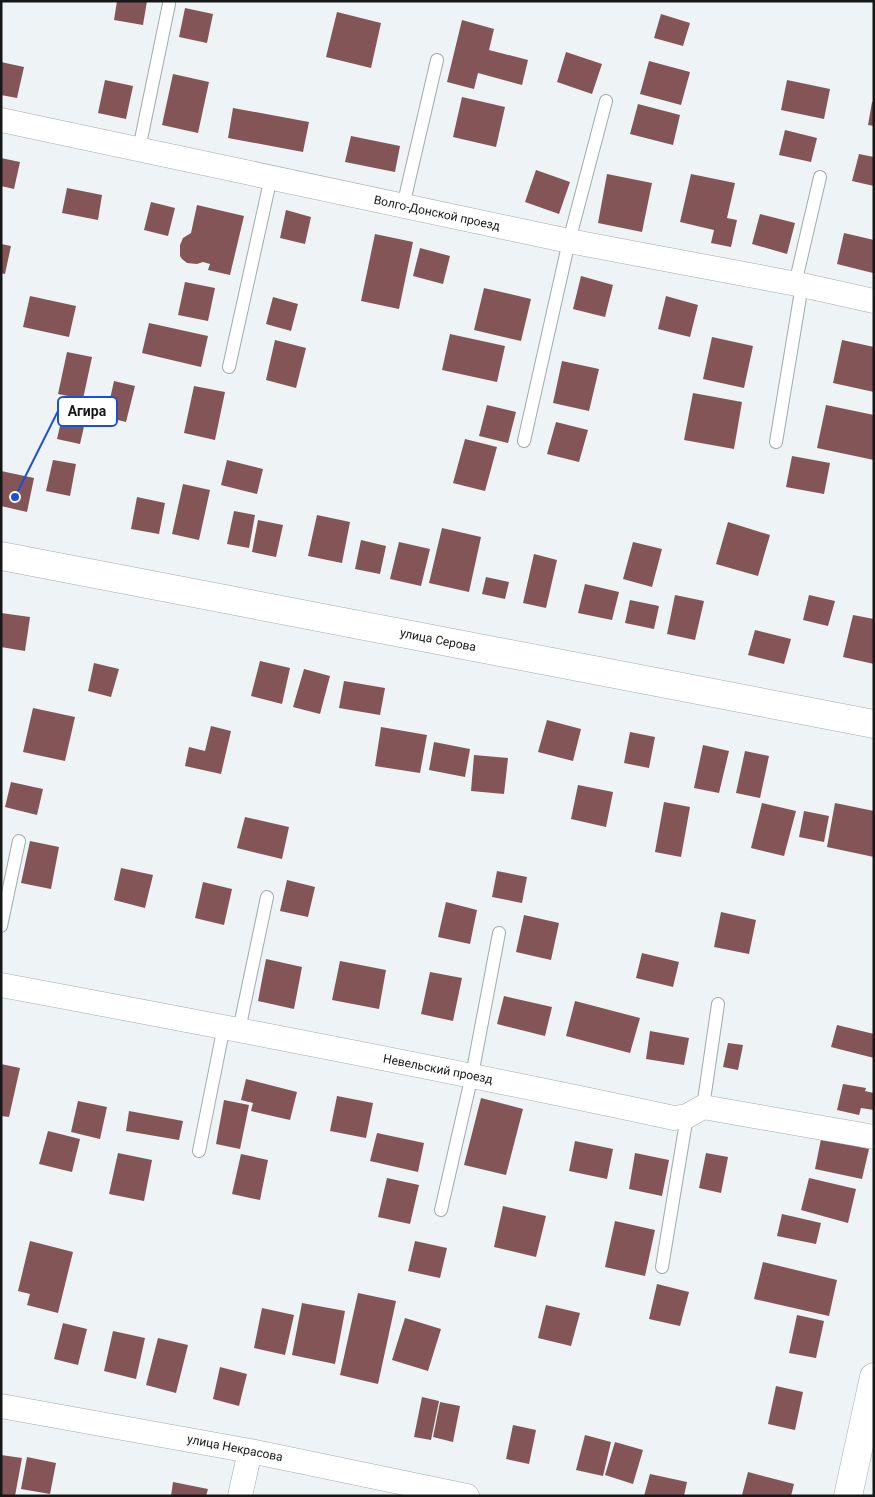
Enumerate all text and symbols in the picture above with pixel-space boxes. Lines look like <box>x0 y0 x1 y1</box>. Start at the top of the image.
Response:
street label: Волго-Донской проезд <box>373 193 501 233</box>
callout: Агира <box>58 397 117 426</box>
text: Агира <box>68 403 107 419</box>
street label: улица Серова <box>399 626 477 654</box>
street label: Невельский проезд <box>382 1051 494 1087</box>
street label: улица Некрасова <box>186 1432 284 1464</box>

